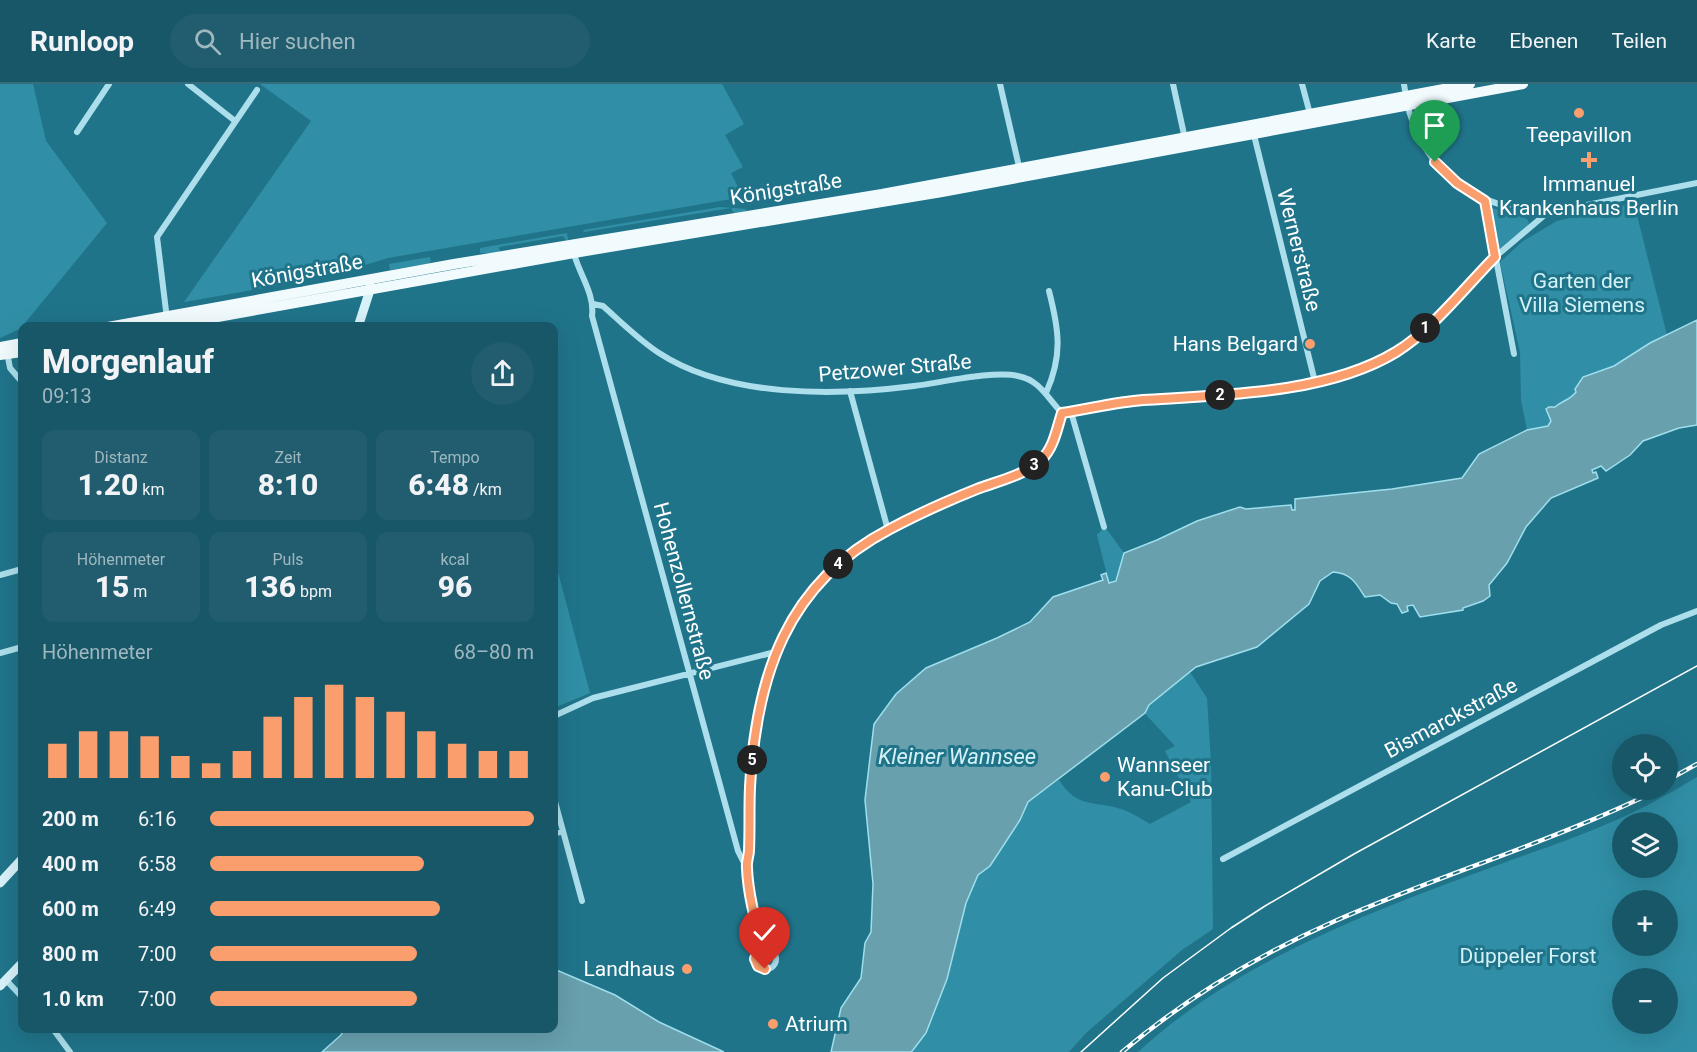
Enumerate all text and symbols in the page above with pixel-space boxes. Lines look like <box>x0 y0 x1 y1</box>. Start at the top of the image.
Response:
search box <box>170 14 590 68</box>
text: Runloop <box>30 25 134 58</box>
icon: search <box>191 25 224 58</box>
text: Hier suchen <box>239 29 356 54</box>
text: Karte <box>1426 29 1476 53</box>
text: Ebenen <box>1509 29 1578 53</box>
text: Teilen <box>1611 29 1667 53</box>
pin <box>1409 100 1460 162</box>
marker: Teepavillon <box>1572 106 1586 120</box>
icon: arrive <box>1418 109 1451 142</box>
place label: Teepavillon <box>1526 123 1632 147</box>
marker: Immanuel Krankenhaus Berlin <box>1580 151 1598 169</box>
street label: Königstraße <box>728 168 844 210</box>
place label: Immanuel Krankenhaus Berlin <box>1499 172 1679 220</box>
street label: Wernerstraße <box>1272 186 1326 314</box>
street label: Königstraße <box>249 249 365 293</box>
park label: Garten der Villa Siemens <box>1519 269 1645 317</box>
pin: 1 <box>1410 313 1440 343</box>
text: 1 <box>1420 318 1430 337</box>
place label: Hans Belgard <box>1173 332 1298 356</box>
marker: Hans Belgard <box>1303 337 1317 351</box>
text: Morgenlauf <box>42 342 214 381</box>
button: share <box>471 342 534 405</box>
street label: Petzower Straße <box>817 349 973 387</box>
pin: 2 <box>1205 380 1235 410</box>
text: 09:13 <box>42 384 92 408</box>
text: 2 <box>1215 385 1225 404</box>
text: Distanz <box>94 448 148 467</box>
text: Zeit <box>274 448 302 467</box>
text: Tempo <box>430 448 480 467</box>
pin: 3 <box>1019 450 1049 480</box>
text: 3 <box>1029 455 1039 474</box>
text: 1.20 <box>78 467 138 502</box>
text: 8:10 <box>258 467 318 502</box>
text: 6:48 <box>408 467 469 502</box>
text: km <box>138 480 164 499</box>
text: /km <box>469 480 502 499</box>
street label: Hohenzollernstraße <box>649 500 719 682</box>
pin: 4 <box>823 549 853 579</box>
text: Höhenmeter <box>77 550 165 569</box>
text: Puls <box>272 550 304 569</box>
text: kcal <box>441 550 469 569</box>
text: 4 <box>833 554 843 573</box>
text: 15 <box>95 569 129 604</box>
text: 136 <box>244 569 296 604</box>
text: 96 <box>438 569 472 604</box>
text: m <box>129 582 147 601</box>
text: bpm <box>296 582 332 601</box>
text: Höhenmeter <box>42 640 152 664</box>
text: 68–80 m <box>453 640 534 664</box>
street label: Bismarckstraße <box>1381 673 1521 763</box>
map controls <box>1612 734 1678 1034</box>
button: locate <box>1612 734 1678 800</box>
water label: Kleiner Wannsee <box>878 744 1036 769</box>
pin: 5 <box>737 745 767 775</box>
text: 5 <box>747 750 757 769</box>
place label: Wannseer Kanu-Club <box>1117 753 1213 801</box>
marker: Wannseer Kanu-Club <box>1098 770 1112 784</box>
text: 200 m <box>42 807 99 831</box>
text: 6:16 <box>138 807 177 831</box>
button: layers <box>1612 812 1678 878</box>
text: 400 m <box>42 852 99 876</box>
text: 6:58 <box>138 852 177 876</box>
button: + <box>1612 890 1678 956</box>
text: 600 m <box>42 897 99 921</box>
text: 6:49 <box>138 897 177 921</box>
pin <box>739 907 790 969</box>
icon: check <box>748 916 781 949</box>
text: 800 m <box>42 942 99 966</box>
text: 7:00 <box>138 942 177 966</box>
park label: Düppeler Forst <box>1460 944 1597 968</box>
place label: Landhaus <box>583 957 675 981</box>
marker: Landhaus <box>680 962 694 976</box>
button: − <box>1612 968 1678 1034</box>
text: 1.0 km <box>42 987 104 1011</box>
text: 7:00 <box>138 987 177 1011</box>
place label: Atrium <box>785 1012 848 1036</box>
marker: Atrium <box>766 1017 780 1031</box>

